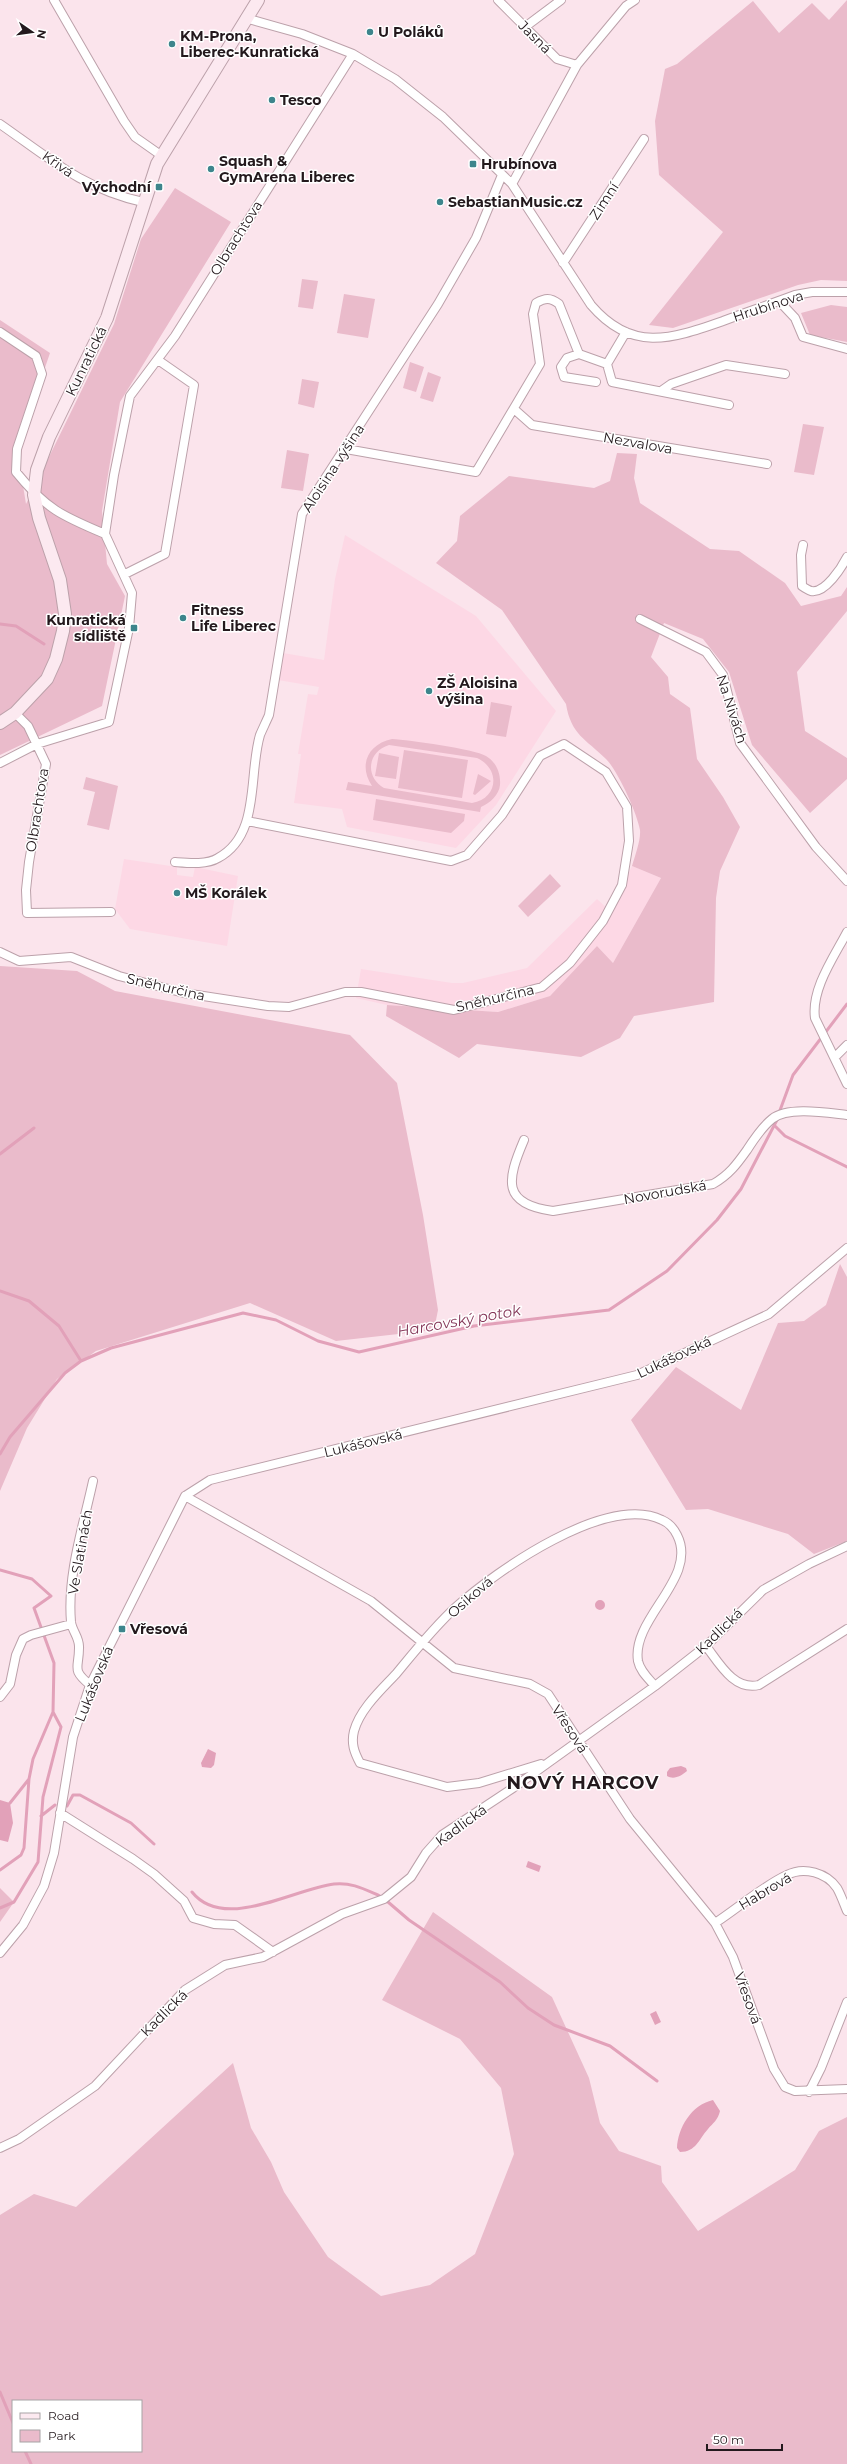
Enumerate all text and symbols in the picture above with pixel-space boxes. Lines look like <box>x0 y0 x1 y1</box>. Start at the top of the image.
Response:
north arrow <box>12 12 52 52</box>
street label: Jasná <box>514 16 555 57</box>
place label: U Poláků <box>378 23 444 41</box>
place label: KM-Prona, Liberec-Kunratická <box>180 27 319 61</box>
marker: U Poláků <box>365 27 375 37</box>
text: N <box>34 28 50 40</box>
marker: KM-Prona, Liberec-Kunratická <box>167 39 177 49</box>
place label: Tesco <box>280 91 322 109</box>
marker: Tesco <box>267 95 277 105</box>
street label: Křivá <box>39 147 77 181</box>
place label: Squash & GymArena Liberec <box>219 152 356 186</box>
place label: Hrubínova <box>481 155 557 173</box>
marker: Hrubínova <box>468 159 478 169</box>
marker: Squash & GymArena Liberec <box>206 164 216 174</box>
place label: Východní <box>81 178 153 196</box>
street label: Zimní <box>585 178 623 223</box>
marker: Východní <box>154 182 164 192</box>
place label: SebastianMusic.cz <box>448 193 583 211</box>
street label: Olbrachtova <box>206 197 266 279</box>
marker: SebastianMusic.cz <box>435 197 445 207</box>
street label: Hrubínova <box>730 286 806 326</box>
street label: Kunratická <box>61 323 111 399</box>
street label: Aloisina výšina <box>298 420 368 516</box>
street label: Nezvalova <box>602 428 674 458</box>
place label: Fitness Life Liberec <box>191 601 277 635</box>
place label: Kunratická sídliště <box>46 611 126 645</box>
marker: Fitness Life Liberec <box>178 613 188 623</box>
marker: Kunratická sídliště <box>129 623 139 633</box>
street label: Na Nivách <box>712 672 752 746</box>
place label: ZŠ Aloisina výšina <box>436 674 518 708</box>
marker: ZŠ Aloisina výšina <box>424 686 434 696</box>
street label: Olbrachtova <box>21 767 53 853</box>
place label: MŠ Korálek <box>185 884 268 902</box>
marker: MŠ Korálek <box>172 888 182 898</box>
street label: Sněhurčina <box>125 969 207 1005</box>
street label: Sněhurčina <box>454 980 536 1016</box>
street label: Novorudská <box>622 1176 708 1208</box>
water label: Harcovský potok <box>396 1300 523 1341</box>
street label: Lukášovská <box>634 1332 714 1382</box>
street label: Lukášovská <box>322 1425 404 1461</box>
street label: Ve Slatinách <box>64 1508 96 1596</box>
street label: Osiková <box>444 1572 496 1622</box>
street label: Kadlická <box>691 1604 747 1658</box>
place label: Vřesová <box>129 1620 188 1638</box>
marker: Vřesová <box>117 1624 127 1634</box>
street label: Lukášovská <box>71 1643 117 1725</box>
street label: Vřesová <box>548 1701 592 1757</box>
district label: NOVÝ HARCOV <box>506 1772 660 1794</box>
street label: Kadlická <box>432 1800 490 1850</box>
street label: Habrová <box>735 1868 795 1914</box>
street label: Vřesová <box>730 1969 766 2027</box>
street label: Kadlická <box>137 1986 191 2040</box>
legend <box>12 2400 142 2452</box>
text: Road <box>48 2408 79 2423</box>
scale bar <box>707 2426 782 2452</box>
text: Park <box>48 2428 76 2443</box>
text: 50 m <box>713 2432 744 2447</box>

